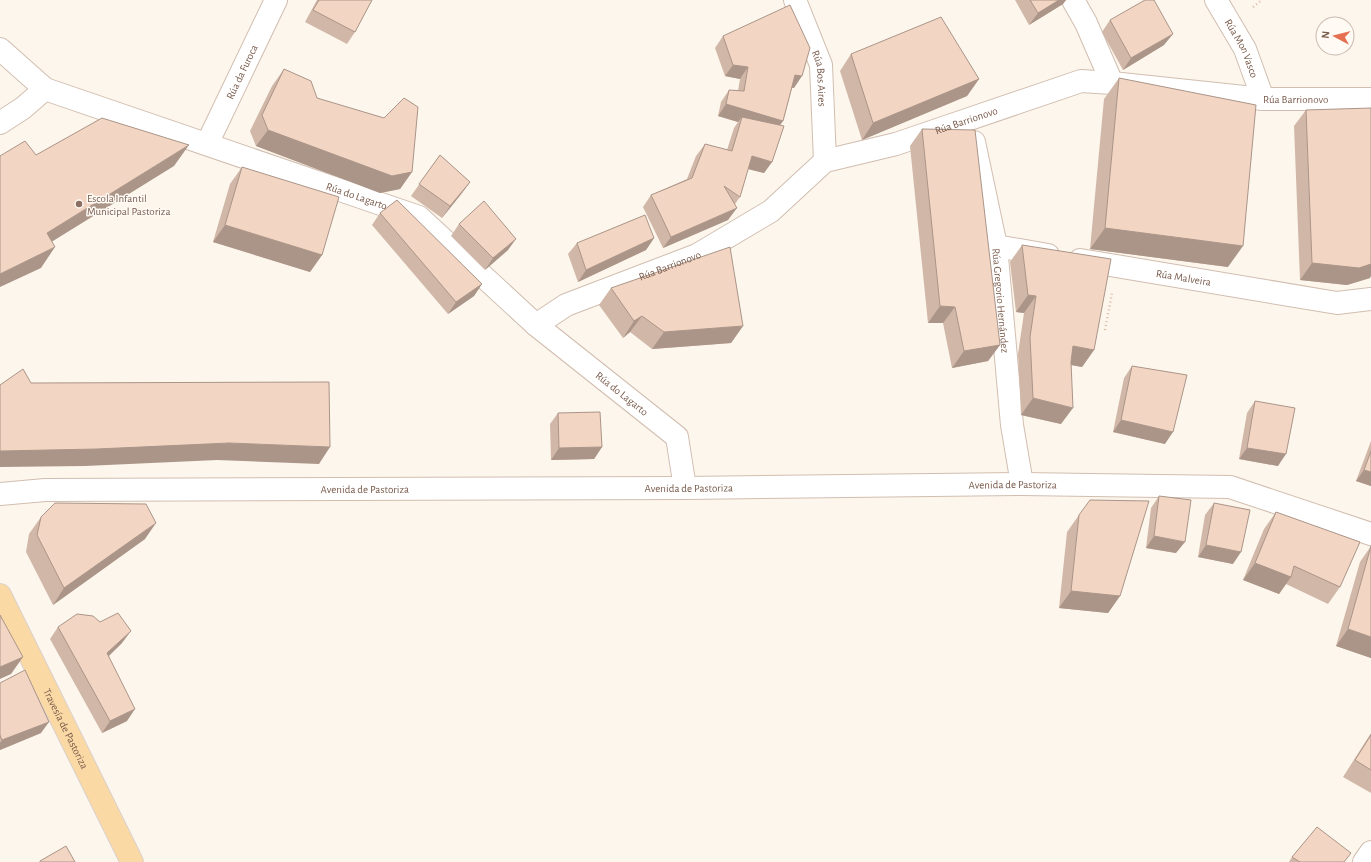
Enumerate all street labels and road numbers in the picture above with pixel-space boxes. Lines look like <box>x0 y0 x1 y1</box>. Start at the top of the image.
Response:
street label: Rúa Mon Vasco <box>1223 17 1260 79</box>
street label: Rúa da Furoca <box>224 43 259 101</box>
street label: Rúa Bos Aires <box>810 48 828 107</box>
street label: Rúa Barrionovo <box>1263 94 1328 105</box>
street label: Rúa Barrionovo <box>933 104 999 136</box>
street label: Rúa do Lagarto <box>325 180 389 211</box>
street label: Rúa Gregorio Hernández <box>991 248 1011 354</box>
street label: Rúa Barrionovo <box>637 249 703 282</box>
street label: Rúa Malveira <box>1155 267 1212 287</box>
street label: Rúa do Lagarto <box>594 369 650 417</box>
street label: Avenida de Pastoriza <box>968 478 1057 490</box>
street label: Avenida de Pastoriza <box>645 482 733 494</box>
street label: Avenida de Pastoriza <box>321 483 409 495</box>
street label: Travesía de Pastoriza <box>42 687 90 770</box>

